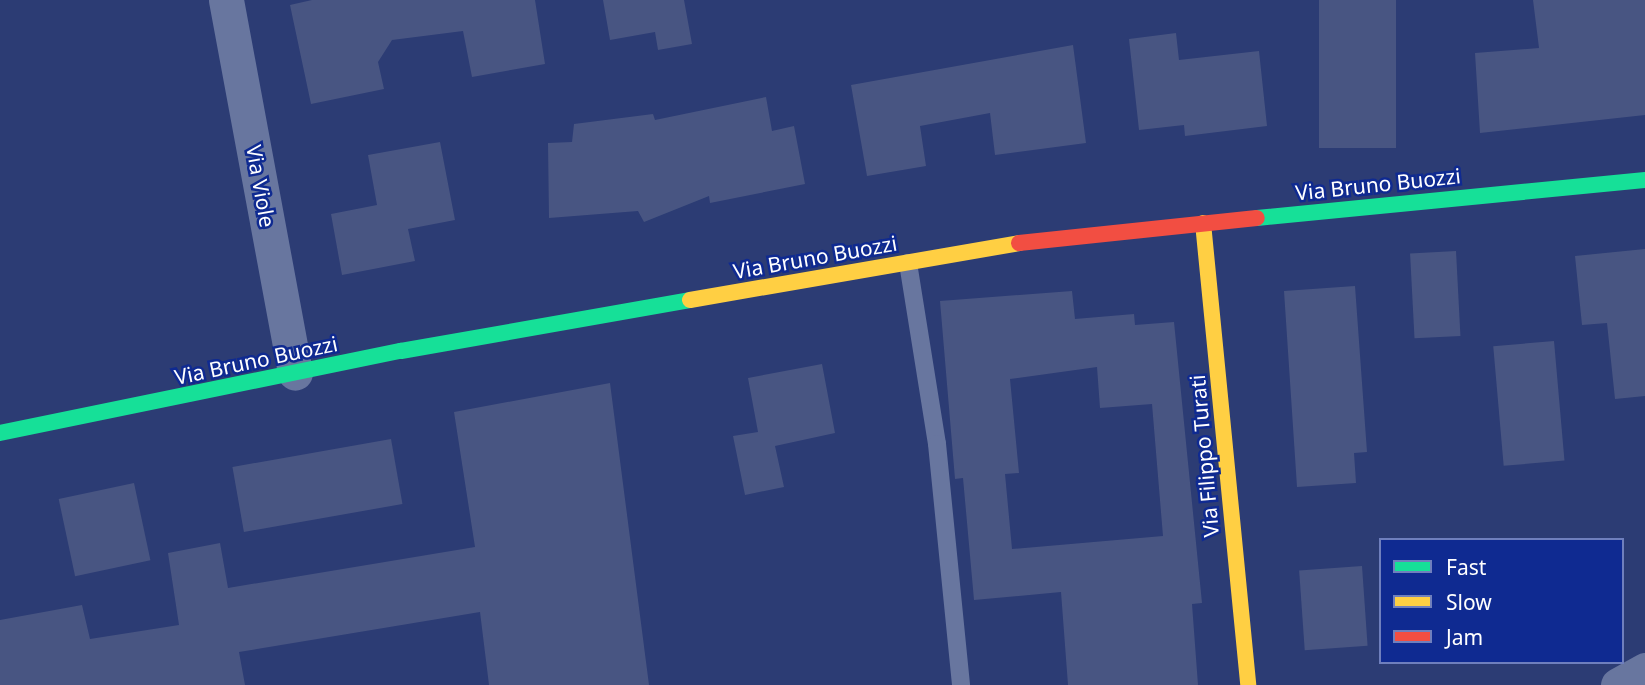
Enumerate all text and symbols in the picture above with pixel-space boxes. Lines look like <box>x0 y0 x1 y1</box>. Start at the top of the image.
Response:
street label: Via Viole <box>241 143 281 229</box>
street label: Via Bruno Buozzi <box>1294 163 1462 205</box>
street label: Via Bruno Buozzi <box>731 230 899 284</box>
street label: Via Bruno Buozzi <box>172 330 340 390</box>
street label: Via Filippo Turati <box>1184 374 1224 538</box>
legend <box>1379 538 1624 664</box>
text: Fast <box>1446 553 1486 581</box>
text: Slow <box>1446 588 1492 616</box>
text: Jam <box>1446 623 1483 651</box>

